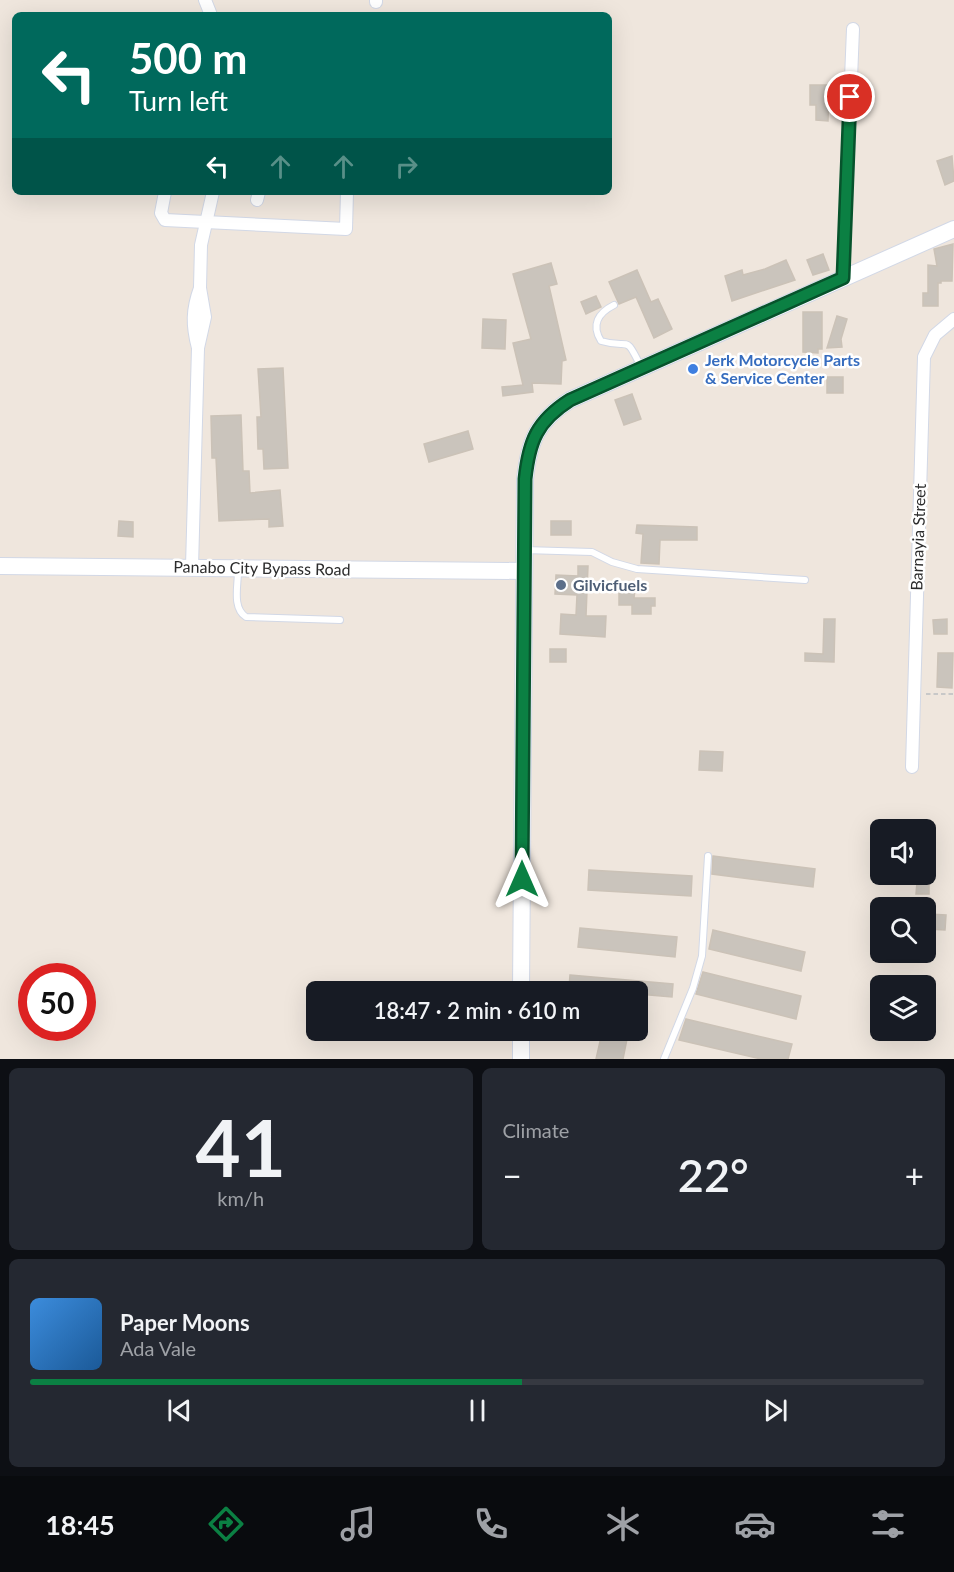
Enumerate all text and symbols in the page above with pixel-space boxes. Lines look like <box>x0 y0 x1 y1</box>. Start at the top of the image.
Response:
text: 500 m <box>129 33 247 83</box>
icon: left <box>30 36 108 114</box>
pin <box>824 71 875 122</box>
icon: arrive <box>833 80 866 113</box>
text: Turn left <box>129 84 228 117</box>
icon: left <box>201 150 234 183</box>
icon: ahead <box>264 150 297 183</box>
icon: ahead <box>327 150 360 183</box>
icon: right <box>390 150 423 183</box>
place label: Jerk Motorcycle Parts & Service Center <box>705 350 860 387</box>
marker: Jerk Motorcycle Parts & Service Center <box>686 362 700 376</box>
street label: Barnayia Street <box>906 483 929 591</box>
street label: Panabo City Bypass Road <box>173 556 351 579</box>
place label: Gilvicfuels <box>573 575 647 594</box>
marker: Gilvicfuels <box>554 578 568 592</box>
map controls <box>870 819 936 1041</box>
button: sound <box>870 819 936 885</box>
position arrow <box>490 847 554 911</box>
button: search <box>870 897 936 963</box>
speed limit sign: 50 <box>18 963 96 1041</box>
button: layers <box>870 975 936 1041</box>
text: 18:47 · 2 min · 610 m <box>374 997 580 1024</box>
text: 41 <box>196 1100 286 1194</box>
text: Climate <box>503 1118 569 1142</box>
text: 22° <box>678 1148 749 1202</box>
text: − <box>503 1155 522 1195</box>
text: + <box>905 1155 924 1195</box>
text: km/h <box>217 1186 264 1210</box>
text: Paper Moons <box>120 1309 250 1336</box>
text: Ada Vale <box>120 1336 196 1360</box>
icon: previous <box>163 1394 196 1427</box>
icon: pause <box>461 1394 494 1427</box>
icon: next <box>759 1394 792 1427</box>
icon: directions <box>205 1503 247 1545</box>
icon: music <box>337 1503 379 1545</box>
icon: phone <box>470 1503 512 1545</box>
icon: climate <box>602 1503 644 1545</box>
icon: car <box>734 1503 776 1545</box>
icon: filters <box>867 1503 909 1545</box>
text: 18:45 <box>45 1508 115 1541</box>

